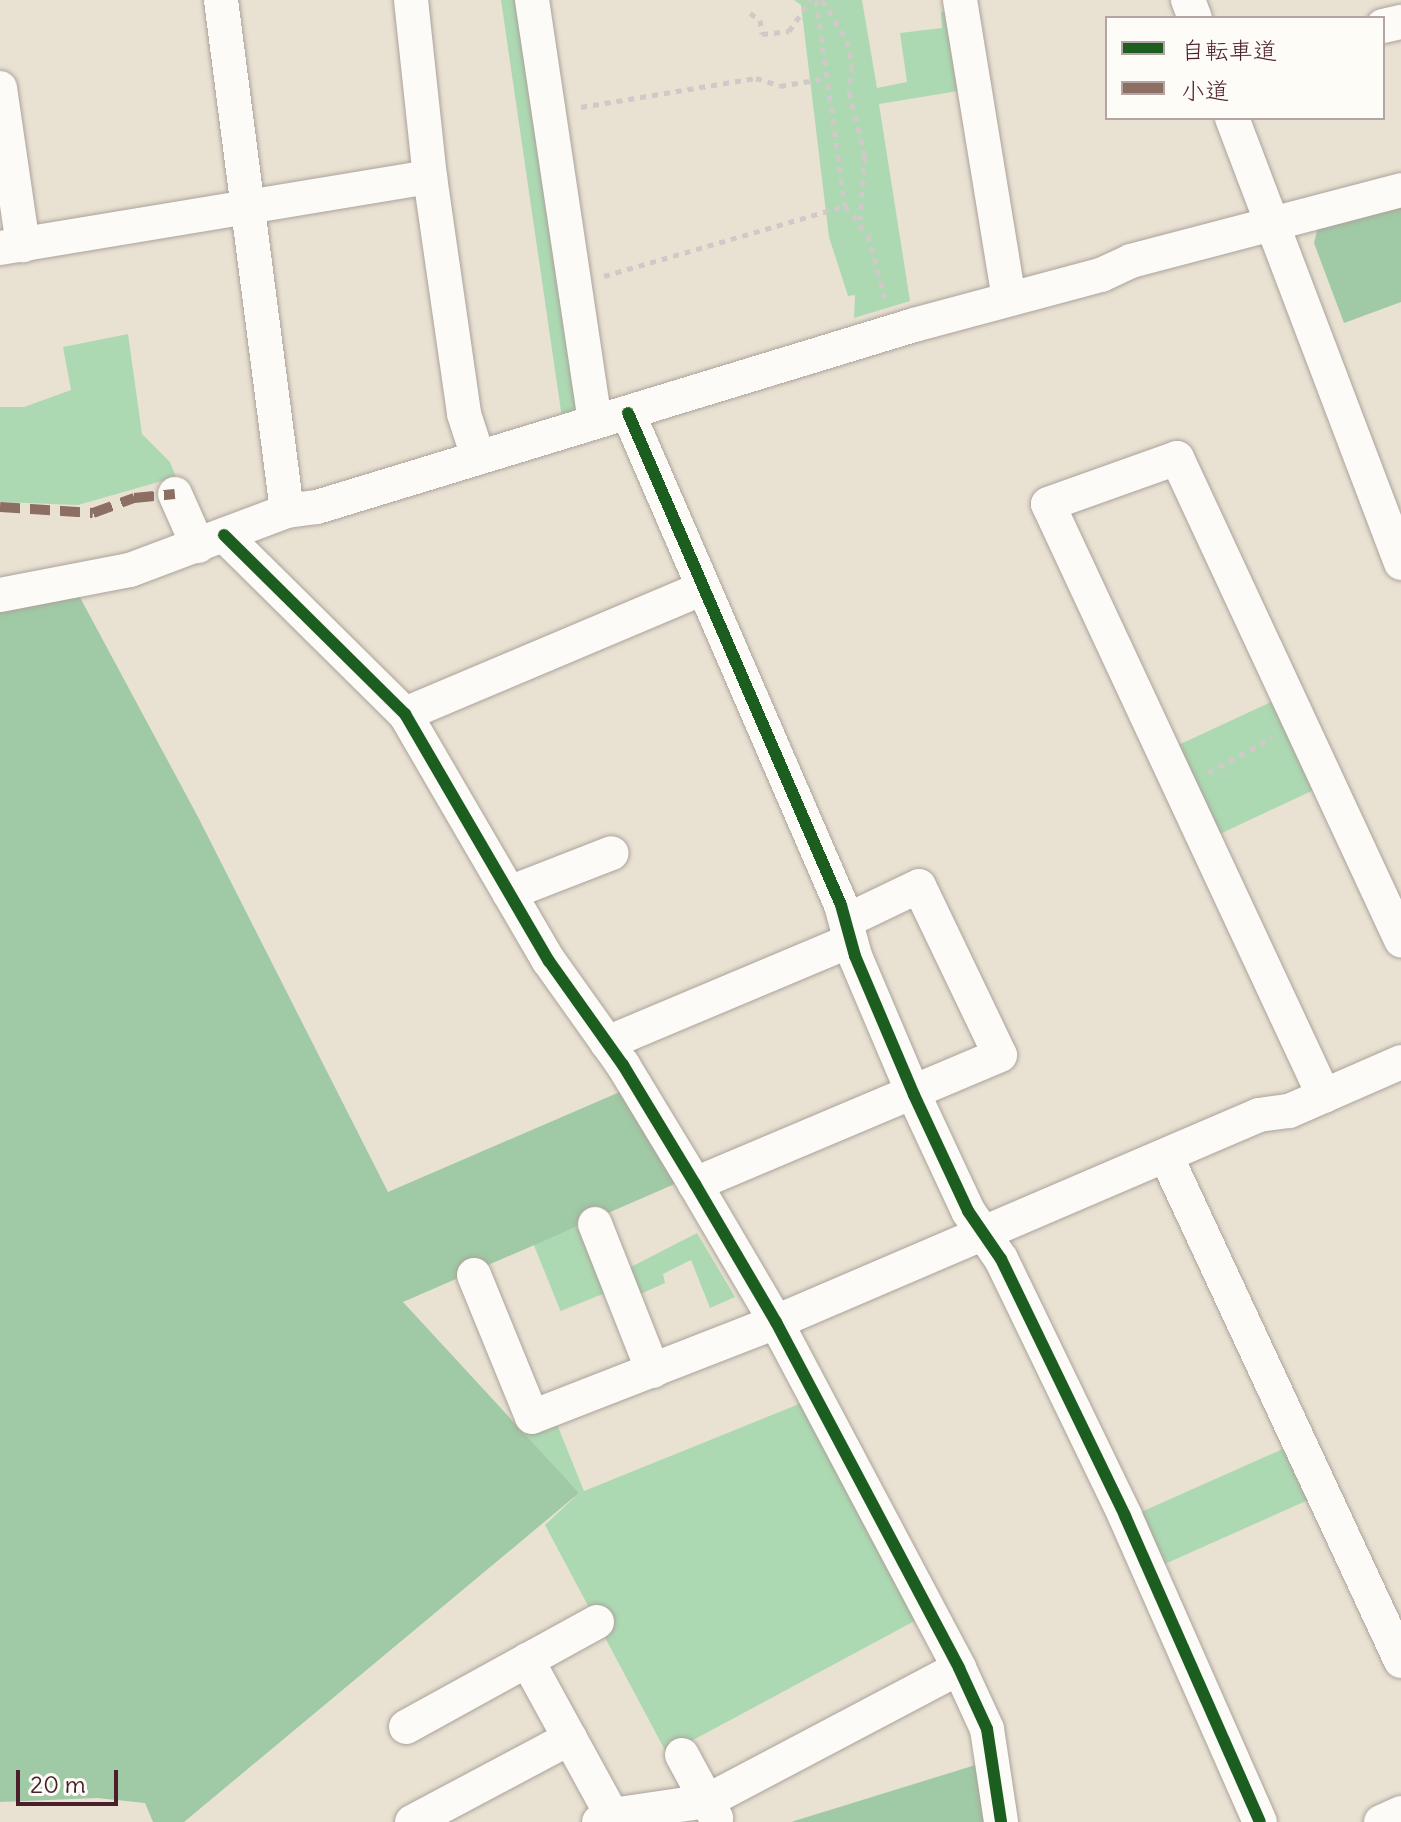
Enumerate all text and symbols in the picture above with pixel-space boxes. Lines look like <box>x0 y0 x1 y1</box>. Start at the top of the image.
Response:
legend <box>1105 16 1385 120</box>
text: 自転車道 <box>1181 35 1277 65</box>
text: 小道 <box>1181 75 1229 105</box>
scale bar <box>20 1754 122 1804</box>
text: 20 m <box>30 1769 86 1799</box>

